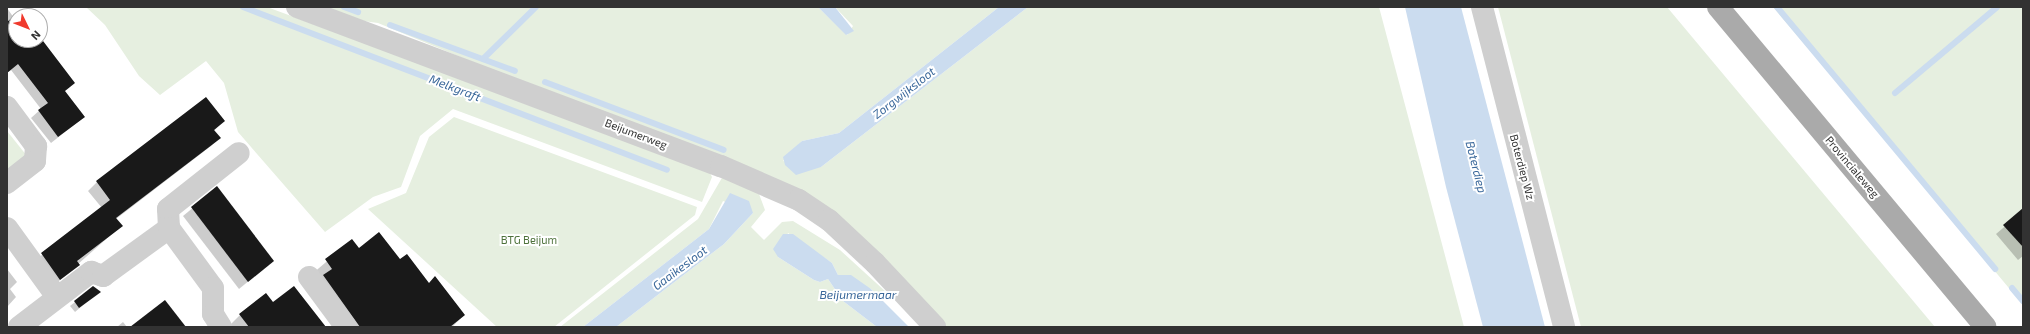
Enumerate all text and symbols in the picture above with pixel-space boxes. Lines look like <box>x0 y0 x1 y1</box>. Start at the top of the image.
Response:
north arrow <box>8 8 48 48</box>
text: N <box>29 28 44 43</box>
water label: Zorgwijksloot <box>870 64 938 122</box>
water label: Melkgraft <box>427 72 483 104</box>
street label: Beijumerweg <box>603 116 669 152</box>
street label: Boterdiep Wz <box>1507 133 1537 201</box>
street label: Provincialeweg <box>1822 134 1882 200</box>
water label: Boterdiep <box>1463 140 1489 194</box>
park label: BTG Beijum <box>501 233 557 247</box>
water label: Gaaikesloot <box>650 243 710 293</box>
water label: Beijumermaar <box>819 288 897 302</box>

